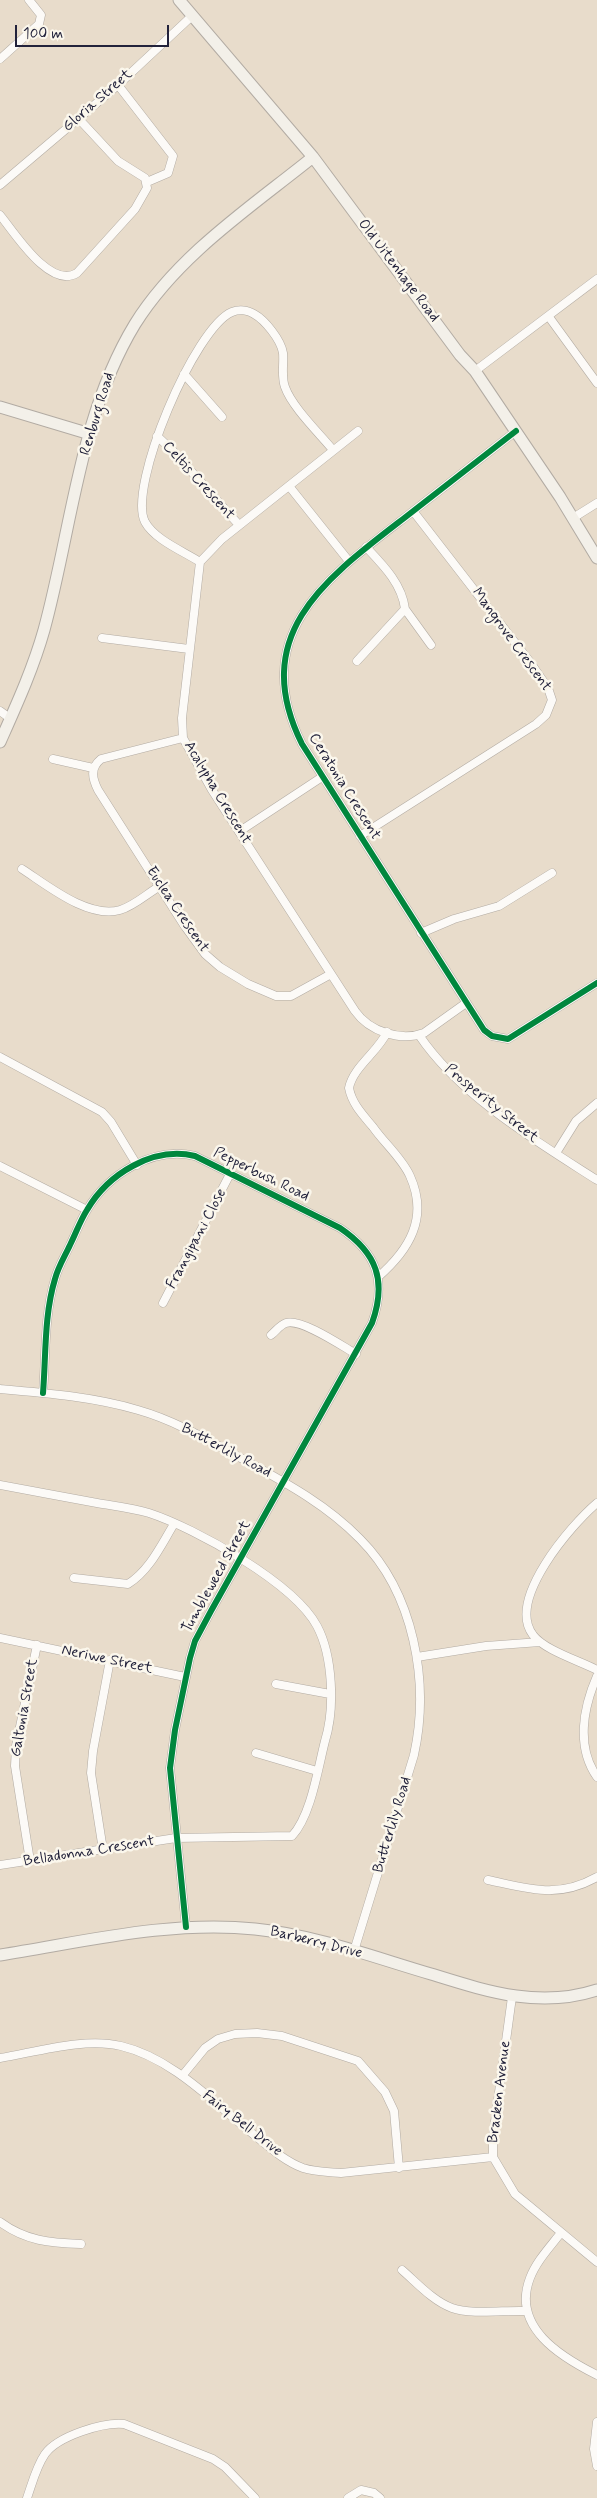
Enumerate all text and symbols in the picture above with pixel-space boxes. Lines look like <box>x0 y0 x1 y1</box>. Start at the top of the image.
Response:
scale bar <box>18 15 171 47</box>
text: 100 m <box>23 24 63 44</box>
street label: Gloria Street <box>59 66 137 136</box>
street label: Old Uitenhage Road <box>353 216 443 326</box>
street label: Renburg Road <box>77 370 119 458</box>
street label: Celtis Crescent <box>158 438 238 524</box>
street label: Mangrove Crescent <box>467 585 555 695</box>
street label: Ceratonia Crescent <box>304 730 384 844</box>
street label: Acalypha Crescent <box>179 738 255 848</box>
street label: Euclea Crescent <box>142 864 212 956</box>
street label: Prosperity Street <box>440 1061 542 1147</box>
street label: Pepperbush Road <box>210 1144 312 1206</box>
street label: Frangipani Close <box>163 1186 231 1292</box>
street label: Butterlily Road <box>178 1420 274 1482</box>
street label: Tumbleweed Street <box>179 1518 255 1636</box>
street label: Neriwe Street <box>60 1642 154 1678</box>
street label: Galtonia Street <box>8 1657 42 1759</box>
street label: Butterlily Road <box>370 1775 416 1875</box>
street label: Belladonna Crescent <box>22 1833 156 1871</box>
street label: Barberry Drive <box>268 1923 364 1963</box>
street label: Bracken Avenue <box>485 2040 515 2144</box>
street label: Fairy Bell Drive <box>198 2087 286 2161</box>

